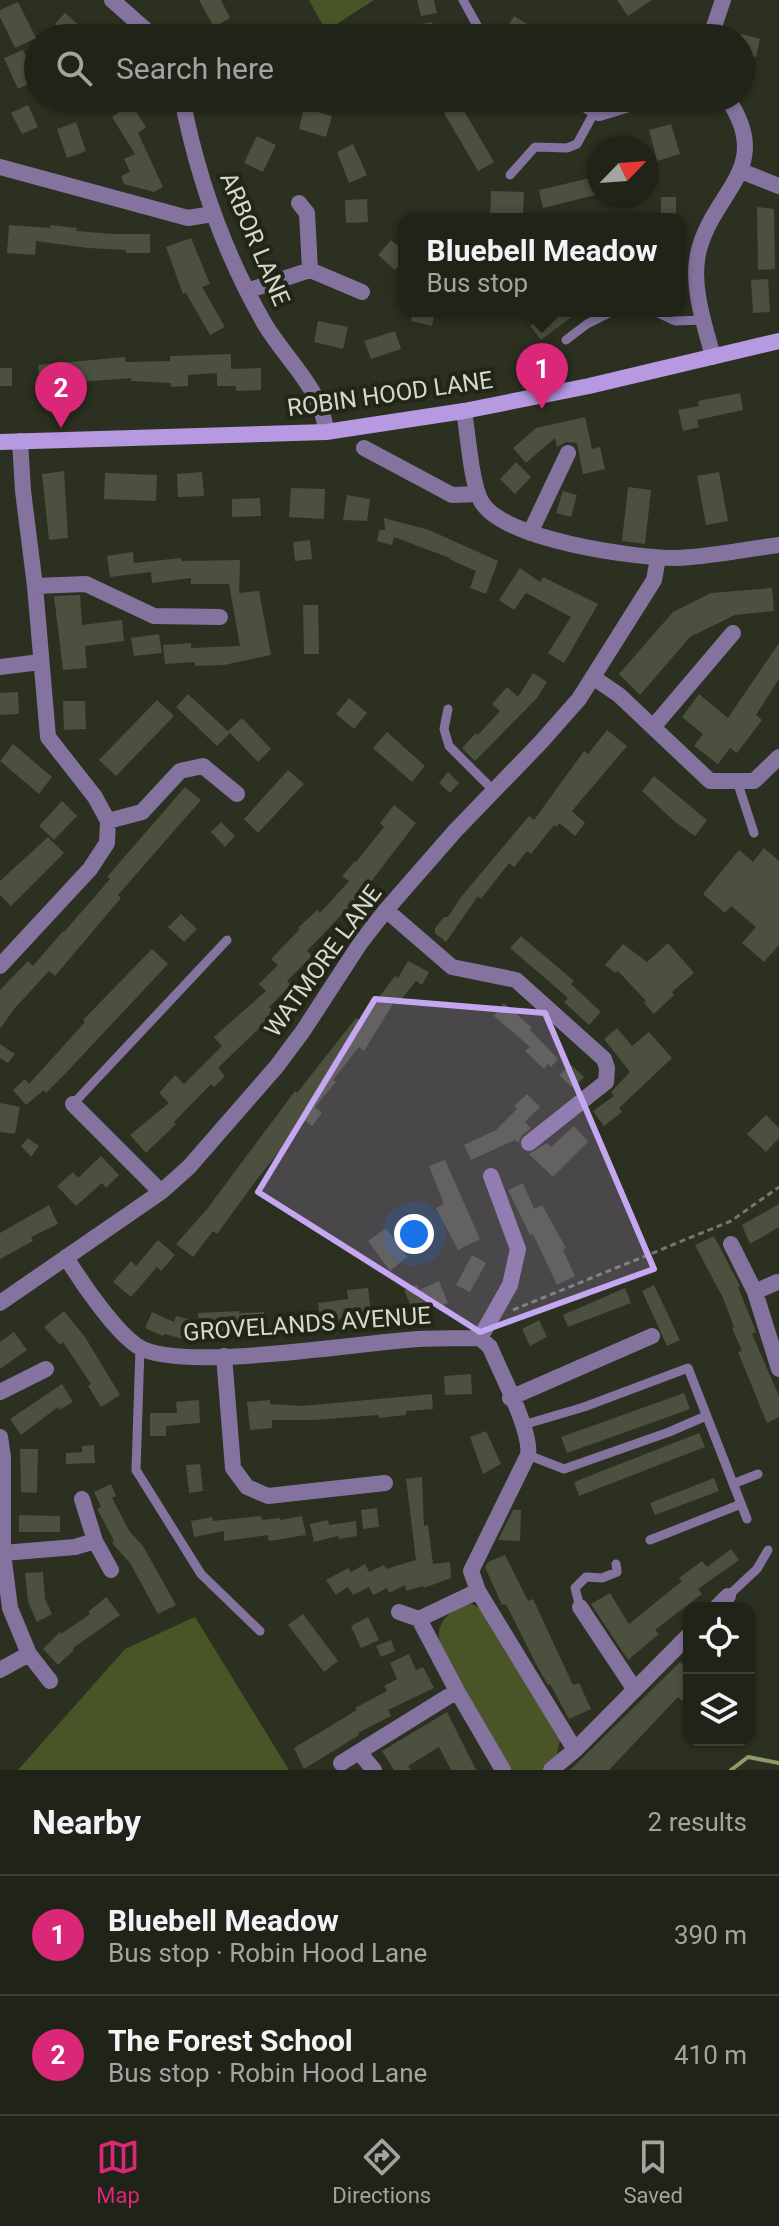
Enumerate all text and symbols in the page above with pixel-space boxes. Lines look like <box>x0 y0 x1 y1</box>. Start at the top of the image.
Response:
search box <box>24 24 755 112</box>
icon: search <box>52 46 96 90</box>
text: Search here <box>116 51 274 86</box>
north arrow <box>587 136 659 208</box>
street label: ARBOR LANE <box>214 168 296 310</box>
popup <box>398 213 686 317</box>
text: Bluebell Meadow <box>427 233 657 268</box>
text: Bus stop <box>427 268 528 298</box>
pin: 1 <box>516 343 568 409</box>
pin: 2 <box>35 362 87 428</box>
street label: ROBIN HOOD LANE <box>285 366 495 422</box>
street label: WATMORE LANE <box>259 880 387 1042</box>
your location <box>394 1214 434 1254</box>
street label: GROVELANDS AVENUE <box>182 1301 432 1347</box>
map controls <box>683 1602 755 1746</box>
button: locate <box>683 1602 755 1674</box>
button: layers <box>683 1674 755 1746</box>
text: Nearby <box>32 1802 141 1842</box>
text: 2 results <box>648 1807 747 1837</box>
text: Bluebell Meadow <box>108 1903 339 1938</box>
text: 1 <box>51 1920 65 1950</box>
text: 390 m <box>674 1920 747 1950</box>
text: Bus stop · Robin Hood Lane <box>108 1938 427 1968</box>
text: The Forest School <box>108 2023 353 2058</box>
text: 2 <box>51 2040 65 2070</box>
text: 410 m <box>674 2040 747 2070</box>
text: Bus stop · Robin Hood Lane <box>108 2058 427 2088</box>
tab: Map <box>96 2135 140 2208</box>
tab: Directions <box>332 2135 431 2208</box>
tab: Saved <box>623 2135 683 2208</box>

